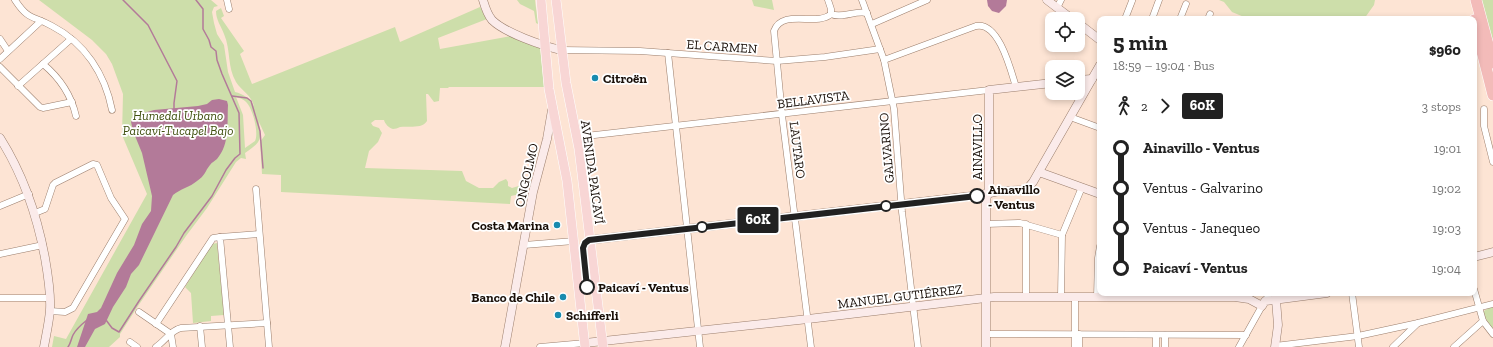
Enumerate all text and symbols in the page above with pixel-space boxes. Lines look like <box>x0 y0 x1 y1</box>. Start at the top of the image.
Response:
map controls <box>1045 12 1085 100</box>
button: locate <box>1045 12 1085 52</box>
text: 5 min <box>1113 29 1168 56</box>
street label: EL CARMEN <box>686 37 758 56</box>
text: $960 <box>1429 41 1461 59</box>
text: 18:59 – 19:04 · Bus <box>1113 58 1214 73</box>
button: layers <box>1045 60 1085 100</box>
place label: Citroën <box>603 71 647 86</box>
marker: Citroën <box>590 73 600 83</box>
street label: BELLAVISTA <box>776 88 851 111</box>
icon: walk <box>1113 95 1135 117</box>
icon: forward <box>1154 95 1176 117</box>
text: 60K <box>1190 97 1215 114</box>
text: 2 <box>1141 99 1148 114</box>
text: 3 stops <box>1422 99 1461 114</box>
park label: Humedal Urbano Paicaví-Tucapel Bajo <box>123 108 233 138</box>
street label: GALVARINO <box>876 112 897 184</box>
street label: AINAVILLO <box>970 114 985 180</box>
street label: AVENIDA PAICAVÍ <box>578 119 607 225</box>
street label: LAUTARO <box>787 121 808 179</box>
text: Ainavillo - Ventus <box>1143 139 1260 157</box>
text: 19:01 <box>1434 141 1461 156</box>
street label: ONGOLMO <box>512 142 541 208</box>
text: Ventus - Galvarino <box>1143 179 1263 197</box>
text: 19:02 <box>1432 181 1461 196</box>
place label: Ainavillo - Ventus <box>988 182 1040 212</box>
marker: Ainavillo - Ventus <box>969 188 985 204</box>
unlabelled marker <box>880 200 892 212</box>
line badge: 60K <box>735 207 781 233</box>
text: 60K <box>745 211 771 228</box>
place label: Costa Marina <box>472 218 549 233</box>
text: Ventus - Janequeo <box>1143 219 1260 237</box>
marker: Costa Marina <box>552 220 562 230</box>
unlabelled marker <box>696 221 708 233</box>
text: 19:03 <box>1432 221 1461 236</box>
text: Paicaví - Ventus <box>1143 259 1248 277</box>
text: 19:04 <box>1432 261 1461 276</box>
marker: Paicaví - Ventus <box>579 279 595 295</box>
place label: Paicaví - Ventus <box>598 280 689 295</box>
street label: MANUEL GUTIÉRREZ <box>837 281 964 312</box>
place label: Banco de Chile <box>471 290 556 305</box>
marker: Banco de Chile <box>558 292 568 302</box>
place label: Schifferli <box>566 308 619 323</box>
marker: Schifferli <box>553 310 563 320</box>

